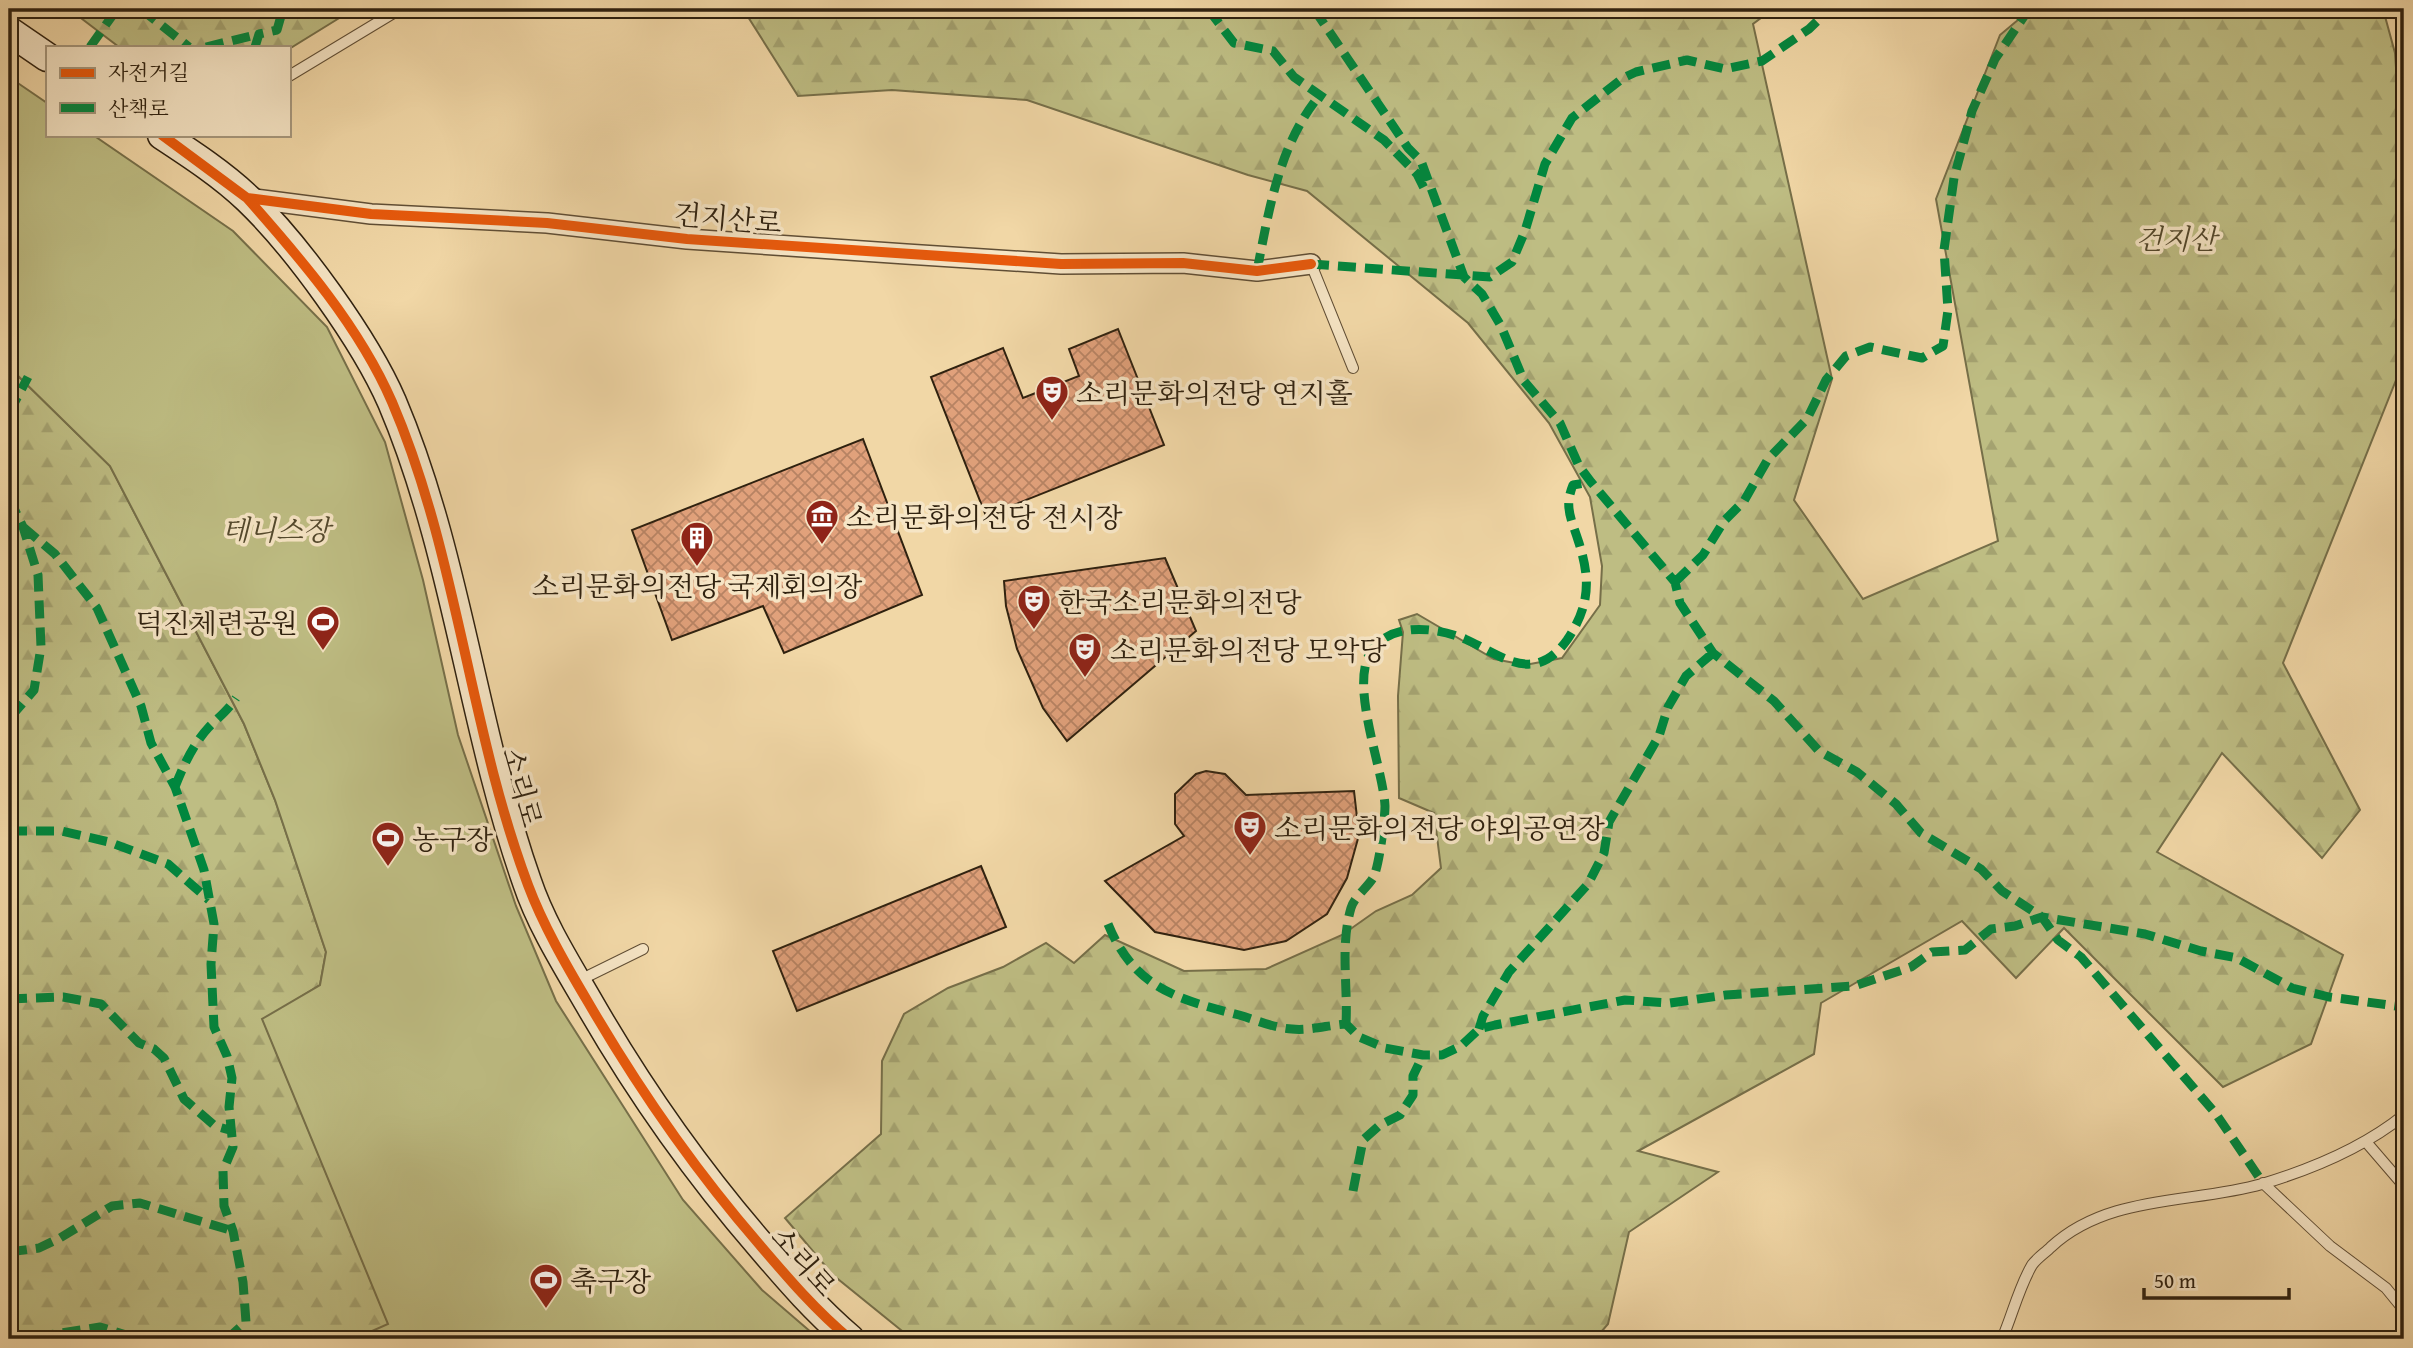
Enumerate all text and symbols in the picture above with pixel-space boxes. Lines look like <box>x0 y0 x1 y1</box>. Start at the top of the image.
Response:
legend <box>46 46 290 136</box>
text: 자전거길 <box>108 57 189 88</box>
text: 산책로 <box>108 93 169 124</box>
street label: 건지산로 <box>672 193 784 243</box>
park label: 건지산 <box>2135 218 2221 259</box>
place label: 소리문화의전당 연지홀 <box>1076 372 1353 413</box>
theatre icon: 소리문화의전당 연지홀 <box>1033 373 1071 422</box>
place label: 소리문화의전당 전시장 <box>846 496 1123 537</box>
museum icon: 소리문화의전당 전시장 <box>803 497 841 546</box>
park label: 테니스장 <box>222 509 334 550</box>
building icon: 소리문화의전당 국제회의장 <box>678 519 716 568</box>
place label: 소리문화의전당 국제회의장 <box>532 565 862 606</box>
place label: 한국소리문화의전당 <box>1058 581 1301 622</box>
theatre icon: 한국소리문화의전당 <box>1015 582 1053 631</box>
place label: 덕진체련공원 <box>136 602 298 643</box>
sports icon: 덕진체련공원 <box>304 603 342 652</box>
place label: 소리문화의전당 모악당 <box>1110 629 1387 670</box>
theatre icon: 소리문화의전당 모악당 <box>1066 630 1104 679</box>
street label: 소리로 <box>493 742 553 832</box>
place label: 소리문화의전당 야외공연장 <box>1274 807 1605 848</box>
theatre icon: 소리문화의전당 야외공연장 <box>1231 808 1269 857</box>
place label: 농구장 <box>412 818 493 859</box>
sports icon: 농구장 <box>369 819 407 868</box>
street label: 소리로 <box>762 1217 846 1305</box>
scale bar <box>2144 1257 2289 1301</box>
place label: 축구장 <box>570 1260 651 1301</box>
sports icon: 축구장 <box>527 1261 565 1310</box>
text: 50 m <box>2154 1265 2196 1296</box>

